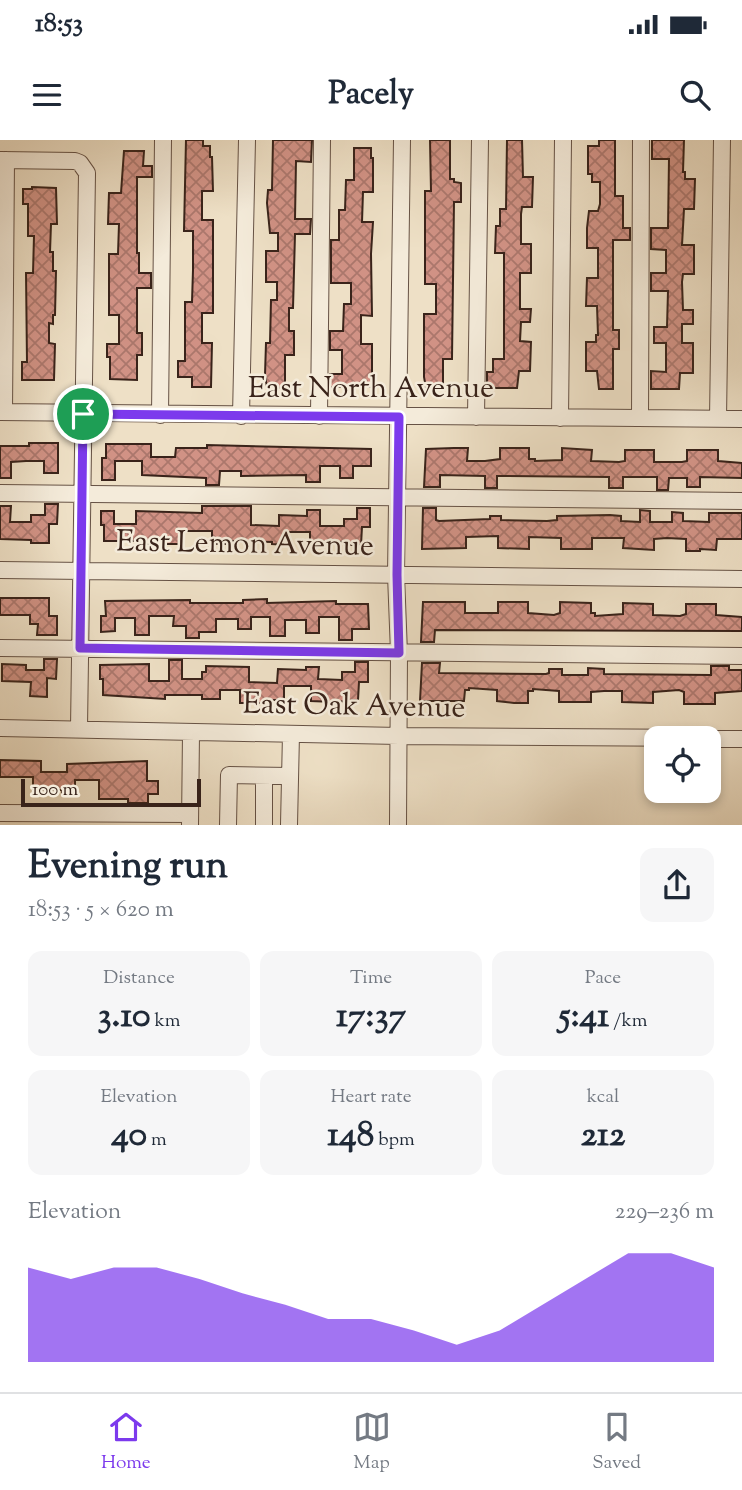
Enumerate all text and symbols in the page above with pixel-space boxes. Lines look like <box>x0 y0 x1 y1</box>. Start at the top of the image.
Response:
text: 18:53 <box>35 6 83 43</box>
text: Pacely <box>328 72 414 118</box>
icon: menu <box>28 76 66 114</box>
icon: search <box>676 76 714 114</box>
street label: East North Avenue <box>248 368 494 411</box>
pin <box>53 384 113 444</box>
icon: arrive <box>64 395 102 433</box>
street label: East Lemon Avenue <box>116 521 374 569</box>
street label: East Oak Avenue <box>242 684 466 730</box>
map controls <box>644 726 721 803</box>
button: locate <box>644 726 721 803</box>
scale bar <box>21 776 201 808</box>
text: 100 m <box>32 777 78 804</box>
text: Evening run <box>28 841 228 895</box>
button: share <box>640 848 714 922</box>
text: 18:53 · 5 × 620 m <box>28 894 174 927</box>
text: Distance <box>103 965 175 992</box>
text: Time <box>350 965 392 992</box>
text: Pace <box>585 965 621 992</box>
text: 3.10 <box>97 992 150 1043</box>
text: 17:37 <box>336 992 406 1043</box>
text: 5:41 <box>558 992 609 1043</box>
text: km <box>150 1008 181 1035</box>
text: /km <box>609 1008 648 1035</box>
text: Elevation <box>100 1084 178 1111</box>
text: Heart rate <box>330 1084 412 1111</box>
text: kcal <box>587 1084 619 1111</box>
text: 40 <box>111 1111 147 1162</box>
text: 148 <box>327 1111 374 1162</box>
text: 212 <box>581 1111 625 1162</box>
text: m <box>147 1127 167 1154</box>
text: bpm <box>374 1127 415 1154</box>
text: Elevation <box>28 1196 121 1229</box>
text: 229–236 m <box>615 1196 714 1229</box>
tab: Home <box>101 1408 151 1477</box>
tab: Map <box>353 1408 391 1477</box>
tab: Saved <box>592 1408 641 1477</box>

